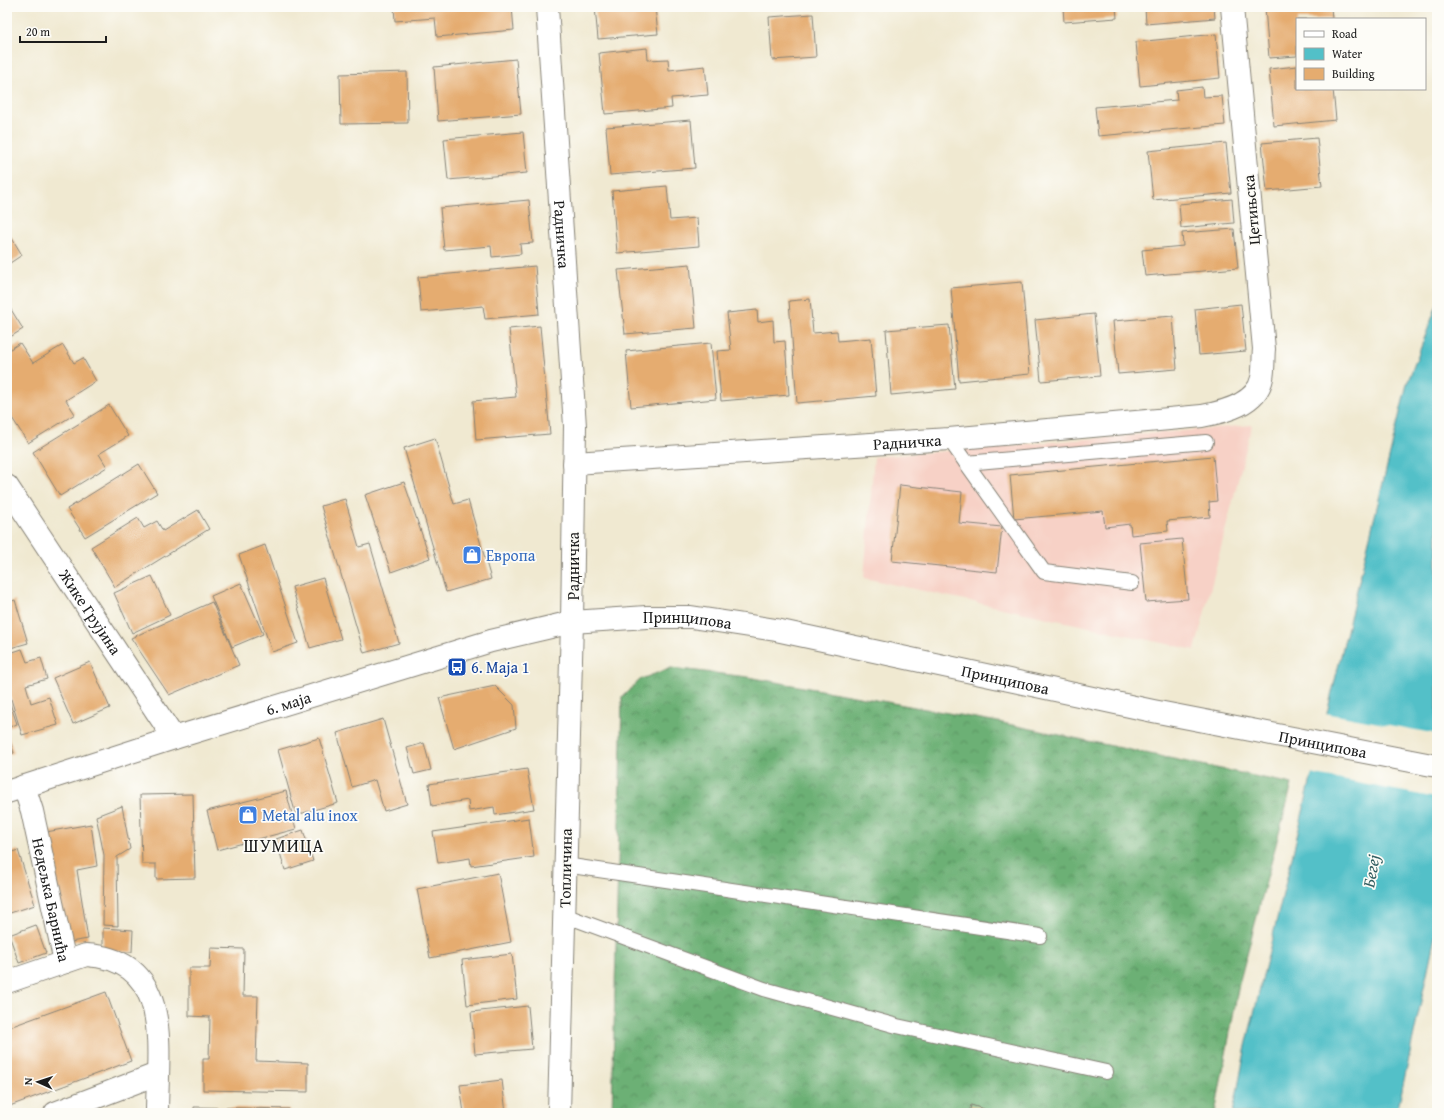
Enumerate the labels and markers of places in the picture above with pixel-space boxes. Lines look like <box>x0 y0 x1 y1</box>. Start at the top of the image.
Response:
place label: Европа <box>486 543 536 567</box>
shop icon: Европа <box>461 544 483 566</box>
place label: 6. Маја 1 <box>471 655 529 679</box>
bus stop icon: 6. Маја 1 <box>446 656 468 678</box>
place label: Metal alu inox <box>262 803 358 827</box>
shop icon: Metal alu inox <box>237 804 259 826</box>

